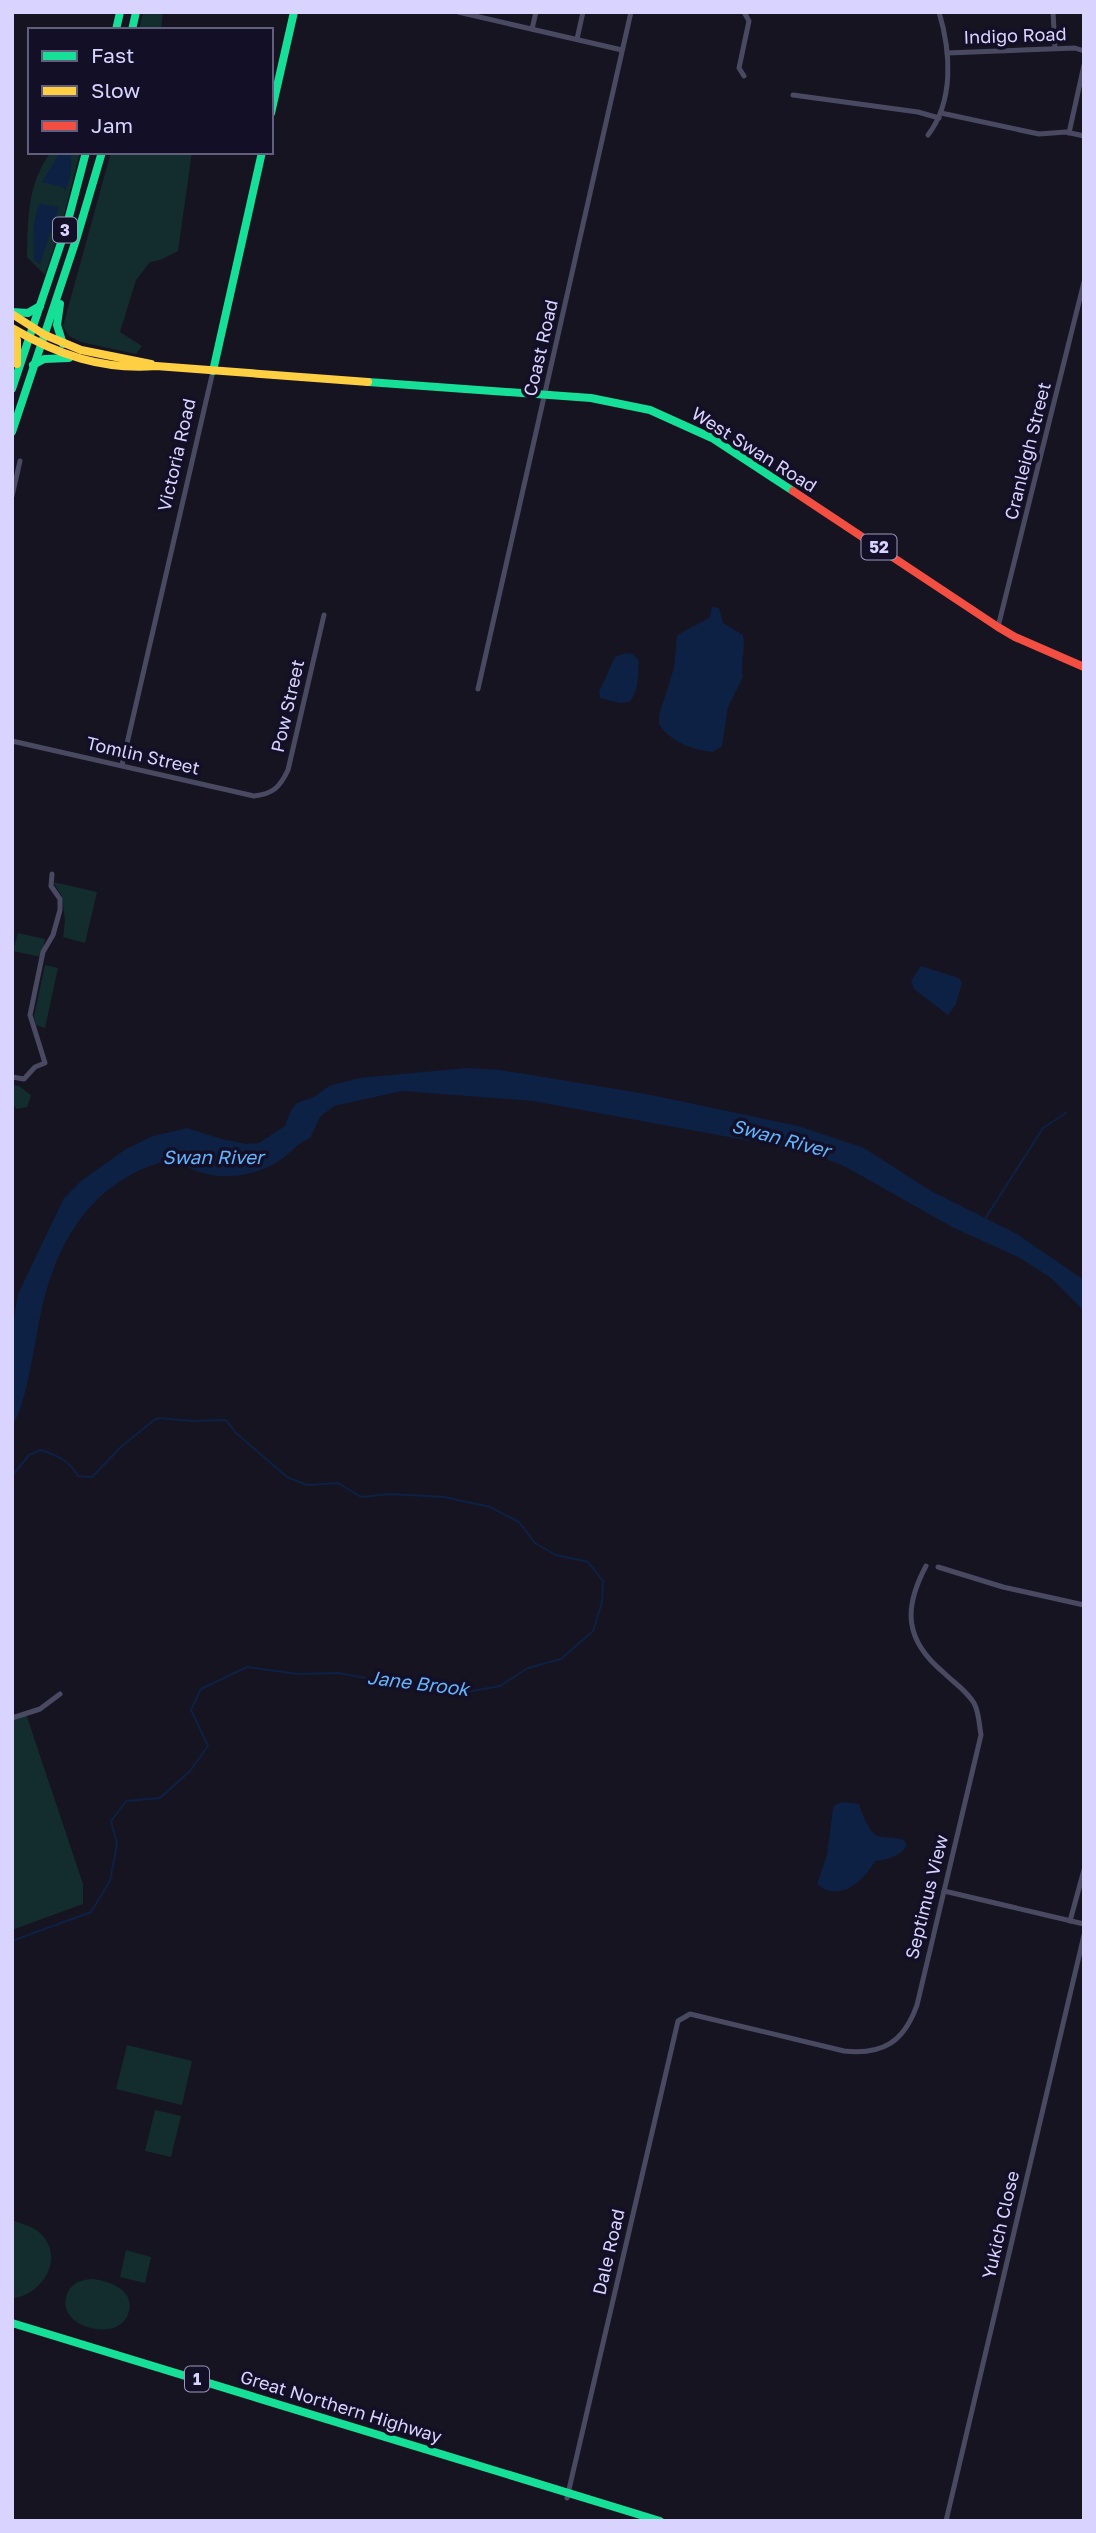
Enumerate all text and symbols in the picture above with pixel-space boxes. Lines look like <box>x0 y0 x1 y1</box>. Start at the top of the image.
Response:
street label: Indigo Road <box>963 22 1067 48</box>
legend <box>28 28 273 154</box>
text: Fast <box>91 42 134 68</box>
text: Slow <box>91 77 140 103</box>
text: Jam <box>91 112 133 138</box>
road number: 3 <box>53 218 77 242</box>
street label: Coast Road <box>518 297 562 398</box>
street label: Cranleigh Street <box>999 380 1055 522</box>
street label: Victoria Road <box>152 396 200 513</box>
street label: West Swan Road <box>688 402 821 497</box>
road number: 52 <box>862 534 896 560</box>
street label: Pow Street <box>266 657 308 754</box>
street label: Tomlin Street <box>84 731 202 779</box>
water label: Swan River <box>729 1113 835 1162</box>
water label: Swan River <box>163 1145 266 1168</box>
water label: Jane Brook <box>366 1665 472 1700</box>
street label: Septimus View <box>900 1832 952 1961</box>
street label: Yukich Close <box>977 2169 1023 2281</box>
street label: Dale Road <box>587 2207 629 2297</box>
street label: Great Northern Highway <box>238 2365 445 2447</box>
road number: 1 <box>185 2366 209 2392</box>

